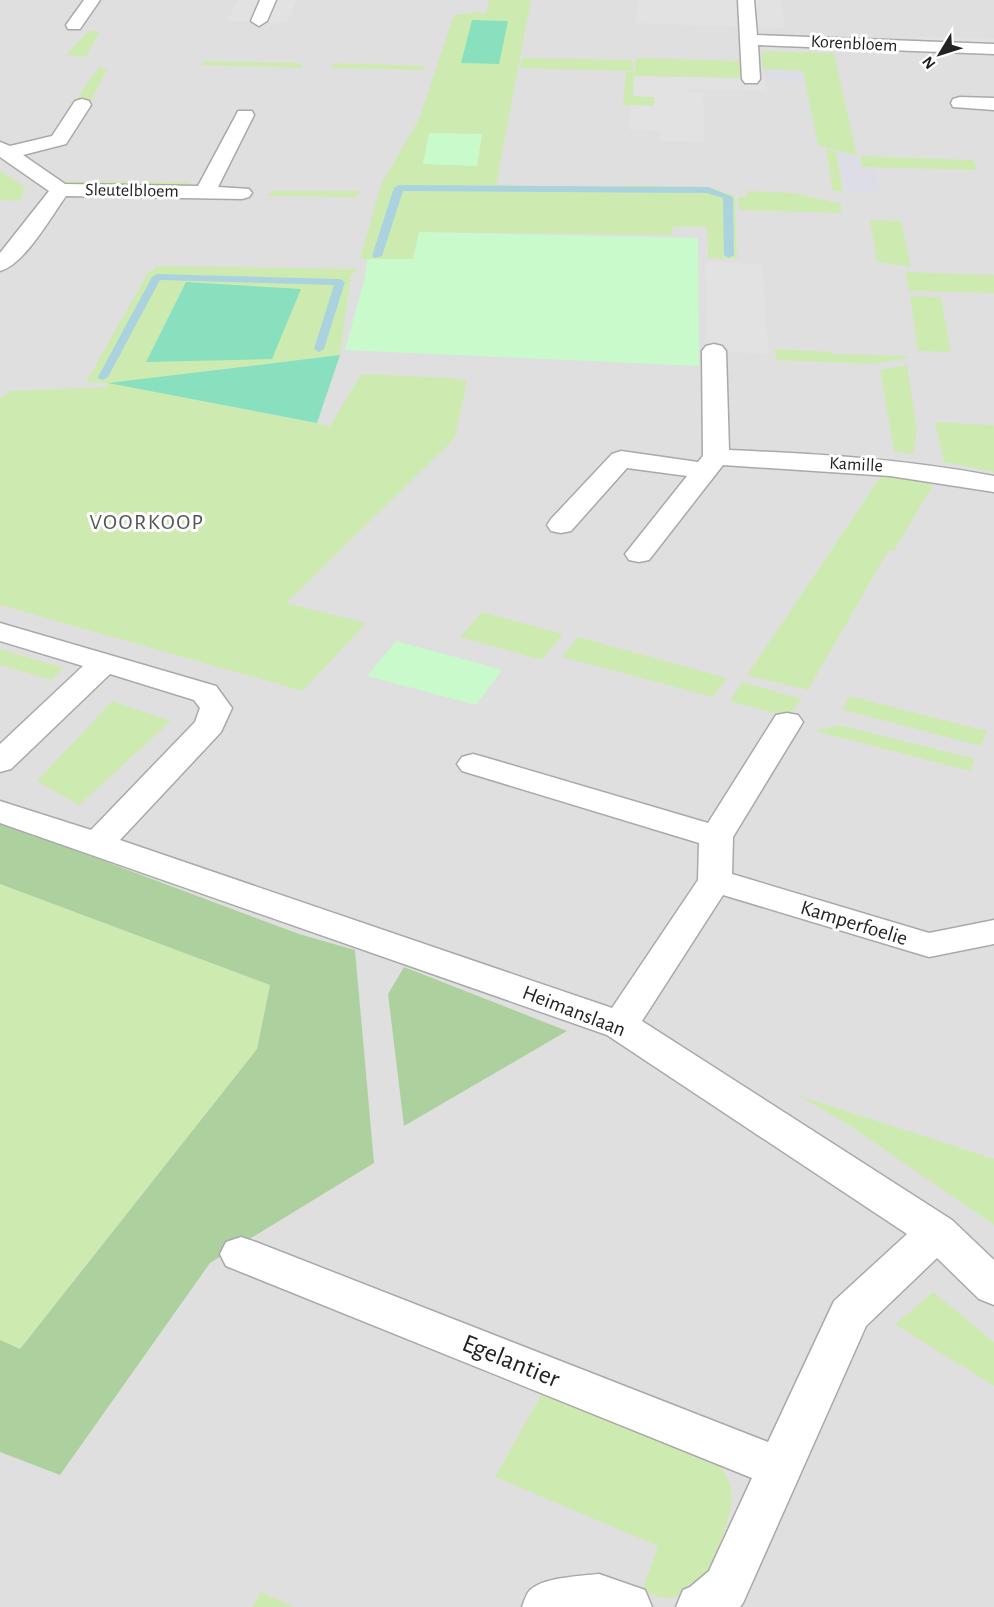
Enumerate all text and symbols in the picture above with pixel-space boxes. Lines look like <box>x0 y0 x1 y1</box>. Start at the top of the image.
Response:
north arrow <box>910 24 970 84</box>
street label: Korenbloem <box>810 33 898 55</box>
text: N <box>919 53 939 72</box>
street label: Sleutelbloem <box>85 181 179 201</box>
street label: Kamille <box>829 455 883 475</box>
district label: VOORKOOP <box>89 511 205 533</box>
street label: Kamperfoelie <box>798 897 910 949</box>
street label: Heimanslaan <box>519 982 629 1040</box>
street label: Egelantier <box>459 1330 564 1393</box>

